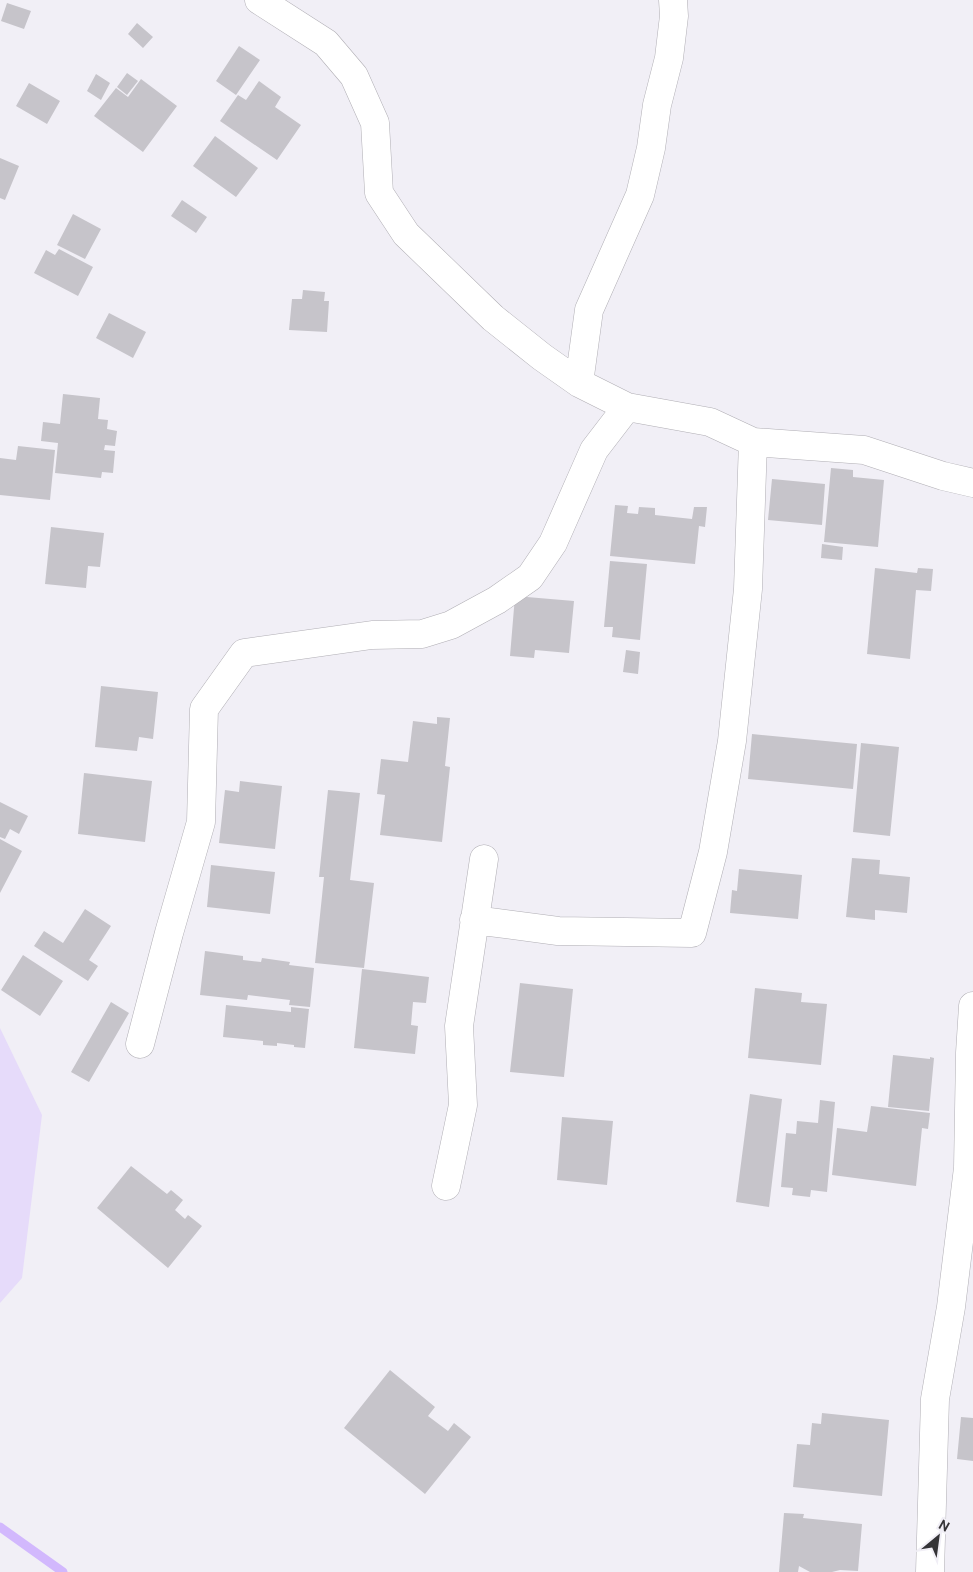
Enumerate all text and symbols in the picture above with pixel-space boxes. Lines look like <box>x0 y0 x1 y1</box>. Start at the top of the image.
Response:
north arrow <box>913 1512 963 1562</box>
text: N <box>936 1515 953 1536</box>

